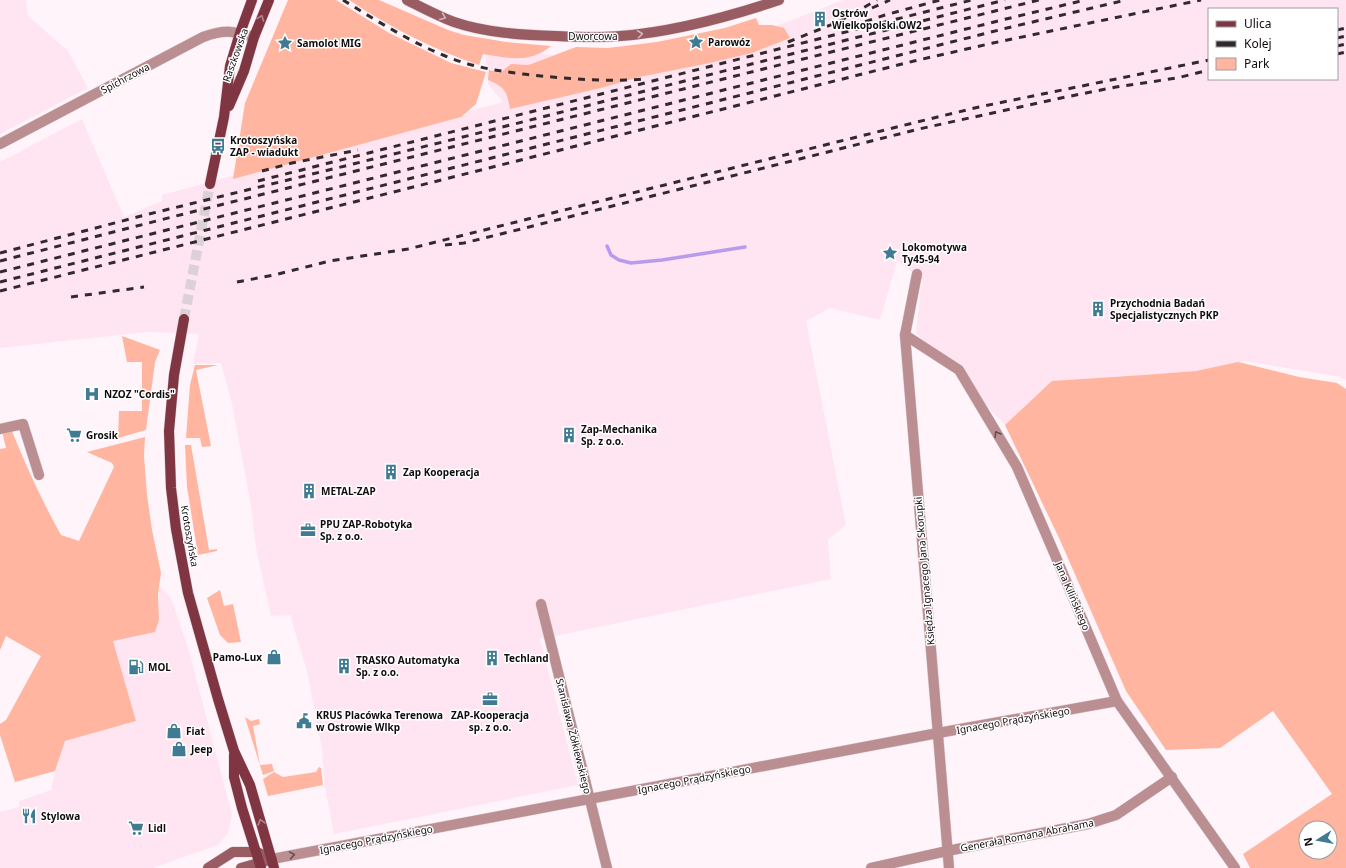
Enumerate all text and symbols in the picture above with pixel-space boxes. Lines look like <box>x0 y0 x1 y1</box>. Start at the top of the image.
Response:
place label: Ostrów Wielkopolski OW2 <box>832 6 922 32</box>
legend <box>1208 8 1338 80</box>
building icon: Ostrów Wielkopolski OW2 <box>811 10 829 28</box>
one-way arrow <box>438 12 446 20</box>
one-way arrow <box>257 15 265 22</box>
text: Ulica <box>1244 15 1271 32</box>
street label: Raszkowska <box>219 26 251 84</box>
street label: Dworcowa <box>568 29 618 43</box>
one-way arrow <box>637 30 643 39</box>
place icon: Parowóz <box>687 33 705 51</box>
place icon: Samolot MIG <box>276 34 294 52</box>
place label: Parowóz <box>708 35 750 49</box>
text: Kolej <box>1244 35 1272 52</box>
place label: Samolot MIG <box>297 36 361 50</box>
text: Park <box>1244 55 1270 72</box>
street label: Spichrzowa <box>98 59 152 97</box>
place label: Krotoszyńska ZAP - wiadukt <box>230 133 299 159</box>
bus stop icon: Krotoszyńska ZAP - wiadukt <box>209 137 227 155</box>
place label: Lokomotywa Ty45-94 <box>902 240 967 266</box>
place icon: Lokomotywa Ty45-94 <box>881 244 899 262</box>
place label: Przychodnia Badań Specjalistycznych PKP <box>1110 296 1219 322</box>
building icon: Przychodnia Badań Specjalistycznych PKP <box>1089 300 1107 318</box>
hospital icon: NZOZ "Cordis" <box>83 385 101 403</box>
place label: NZOZ "Cordis" <box>104 387 175 401</box>
place label: Zap-Mechanika Sp. z o.o. <box>581 422 657 448</box>
supermarket icon: Grosik <box>65 426 83 444</box>
building icon: Zap-Mechanika Sp. z o.o. <box>560 426 578 444</box>
place label: Grosik <box>86 428 119 442</box>
one-way arrow <box>994 431 1001 438</box>
building icon: Zap Kooperacja <box>382 463 400 481</box>
place label: Zap Kooperacja <box>403 465 480 479</box>
building icon: METAL-ZAP <box>300 482 318 500</box>
place label: METAL-ZAP <box>321 484 376 498</box>
street label: Księdza Ignacego Jana Skorupki <box>911 496 937 646</box>
street label: Krotoszyńska <box>178 504 202 568</box>
place label: PPU ZAP-Robotyka Sp. z o.o. <box>320 517 412 543</box>
office icon: PPU ZAP-Robotyka Sp. z o.o. <box>299 521 317 539</box>
street label: Jana Kilińskiego <box>1052 559 1094 633</box>
shop icon: Pamo-Lux <box>265 648 283 666</box>
building icon: Techland <box>483 649 501 667</box>
place label: Pamo-Lux <box>213 650 262 664</box>
place label: Techland <box>504 651 549 665</box>
place label: TRASKO Automatyka Sp. z o.o. <box>356 653 460 679</box>
building icon: TRASKO Automatyka Sp. z o.o. <box>335 657 353 675</box>
fuel station icon: MOL <box>127 658 145 676</box>
place label: MOL <box>148 660 171 674</box>
street label: Stanisława Żółkiewskiego <box>553 677 595 795</box>
office icon: ZAP-Kooperacja sp. z o.o. <box>481 690 499 708</box>
street label: Ignacego Prądzyńskiego <box>955 703 1071 737</box>
place label: KRUS Placówka Terenowa w Ostrowie Wlkp <box>316 708 443 734</box>
place label: ZAP-Kooperacja sp. z o.o. <box>451 708 529 734</box>
public building icon: KRUS Placówka Terenowa w Ostrowie Wlkp <box>295 712 313 730</box>
shop icon: Fiat <box>165 722 183 740</box>
place label: Fiat <box>186 724 205 738</box>
shop icon: Jeep <box>170 740 188 758</box>
place label: Jeep <box>190 742 213 756</box>
street label: Ignacego Prądzyńskiego <box>636 761 752 797</box>
restaurant icon: Stylowa <box>20 807 38 825</box>
place label: Stylowa <box>41 809 80 823</box>
street label: Generała Romana Abrahama <box>959 815 1095 855</box>
one-way arrow <box>257 818 266 825</box>
supermarket icon: Lidl <box>127 819 145 837</box>
north arrow <box>1298 820 1338 860</box>
place label: Lidl <box>148 821 166 835</box>
street label: Ignacego Prądzyńskiego <box>318 821 434 857</box>
text: N <box>1299 836 1316 848</box>
one-way arrow <box>289 851 295 860</box>

